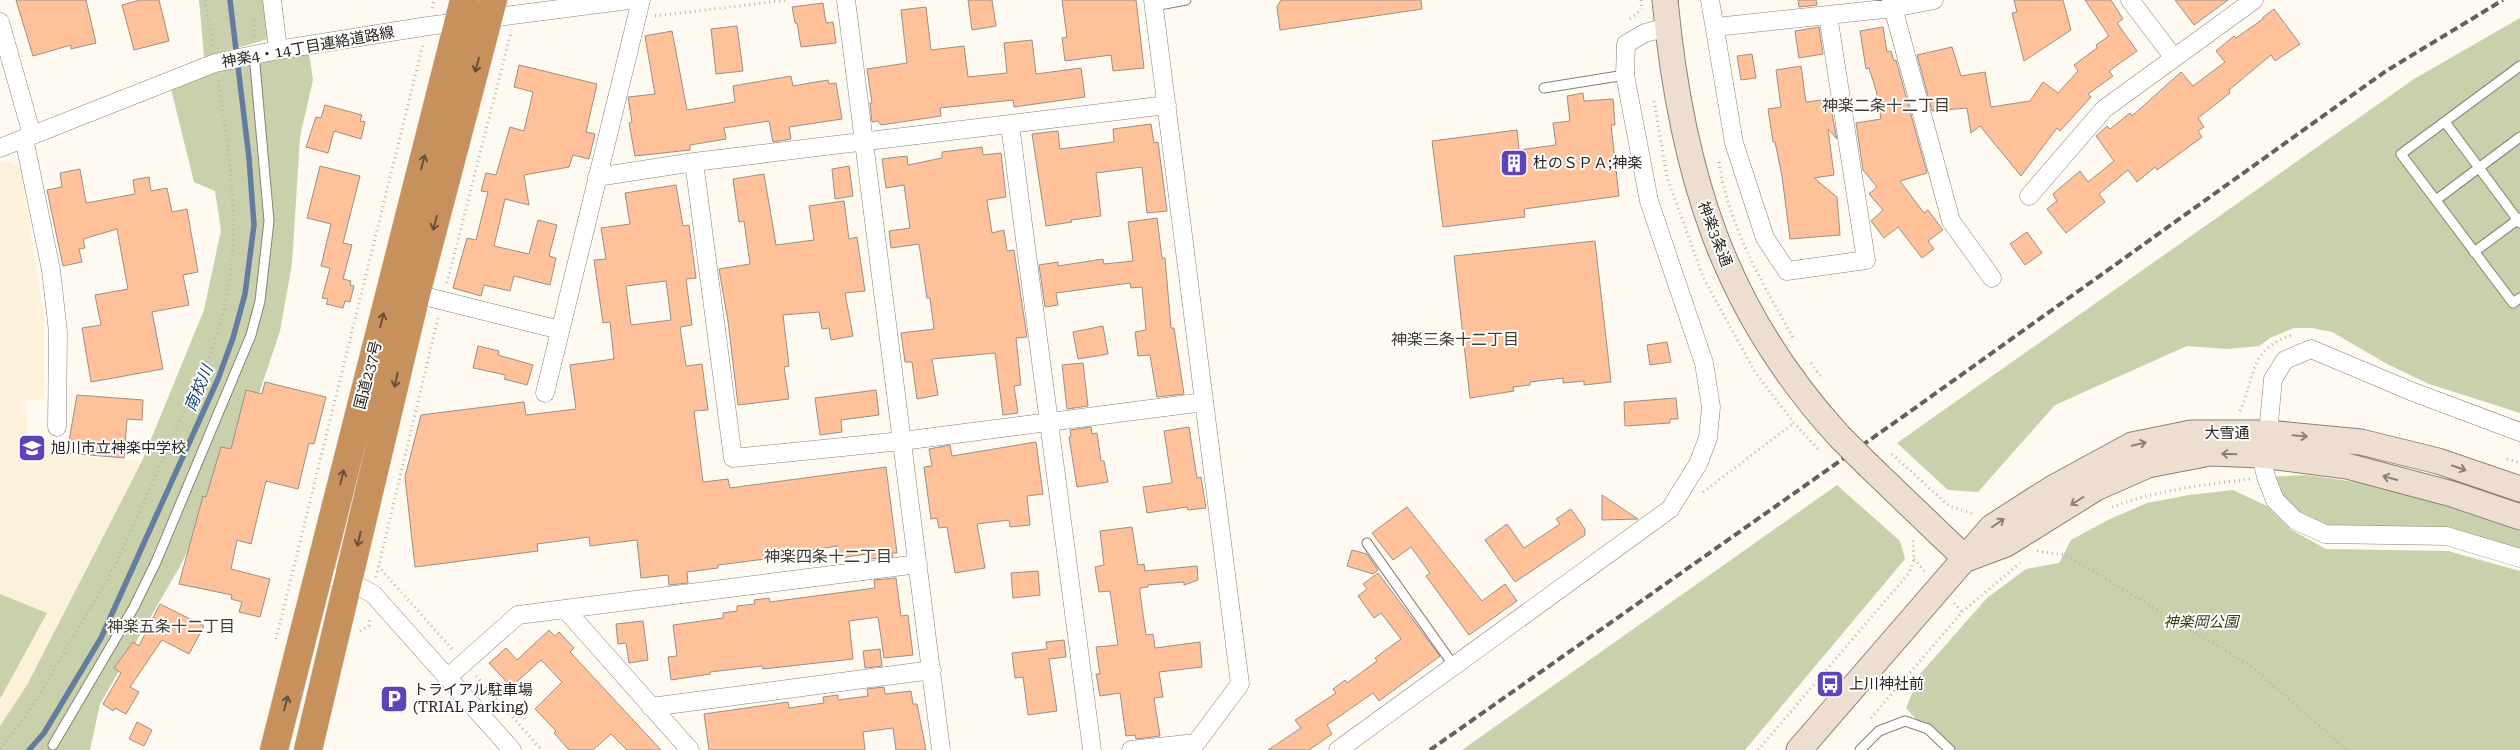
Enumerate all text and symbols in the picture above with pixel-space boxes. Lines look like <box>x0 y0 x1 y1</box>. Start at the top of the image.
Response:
street label: 神楽4・14丁目連絡道路線 <box>220 23 396 71</box>
one-way arrow <box>471 57 481 73</box>
district label: 神楽二条十二丁目 <box>1822 96 1950 115</box>
building icon: 杜のＳＰＡ;神楽 <box>1499 148 1529 178</box>
place label: 杜のＳＰＡ;神楽 <box>1533 154 1642 172</box>
one-way arrow <box>418 155 428 171</box>
street label: 神楽3条通 <box>1694 199 1736 269</box>
one-way arrow <box>430 214 439 230</box>
one-way arrow <box>378 312 387 328</box>
district label: 神楽三条十二丁目 <box>1391 330 1519 349</box>
street label: 国道237号 <box>351 339 385 411</box>
water label: 南校川 <box>180 361 217 414</box>
one-way arrow <box>391 372 400 388</box>
street label: 大雪通 <box>2204 424 2250 442</box>
one-way arrow <box>2292 431 2308 441</box>
school or university icon: 旭川市立神楽中学校 <box>17 433 47 463</box>
place label: 旭川市立神楽中学校 <box>51 439 186 457</box>
one-way arrow <box>2131 439 2147 448</box>
one-way arrow <box>2222 449 2238 458</box>
one-way arrow <box>2451 464 2466 473</box>
one-way arrow <box>338 470 347 486</box>
one-way arrow <box>2382 472 2398 482</box>
one-way arrow <box>2070 496 2084 506</box>
one-way arrow <box>1991 518 2005 528</box>
one-way arrow <box>354 530 363 546</box>
district label: 神楽四条十二丁目 <box>764 547 892 566</box>
park label: 神楽岡公園 <box>2163 613 2240 631</box>
district label: 神楽五条十二丁目 <box>107 617 235 636</box>
bus stop icon: 上川神社前 <box>1815 669 1845 699</box>
place label: 上川神社前 <box>1849 675 1924 693</box>
place label: トライアル駐車場 (TRIAL Parking) <box>413 681 533 716</box>
parking icon: トライアル駐車場 (TRIAL Parking) <box>379 684 409 714</box>
one-way arrow <box>282 695 291 711</box>

